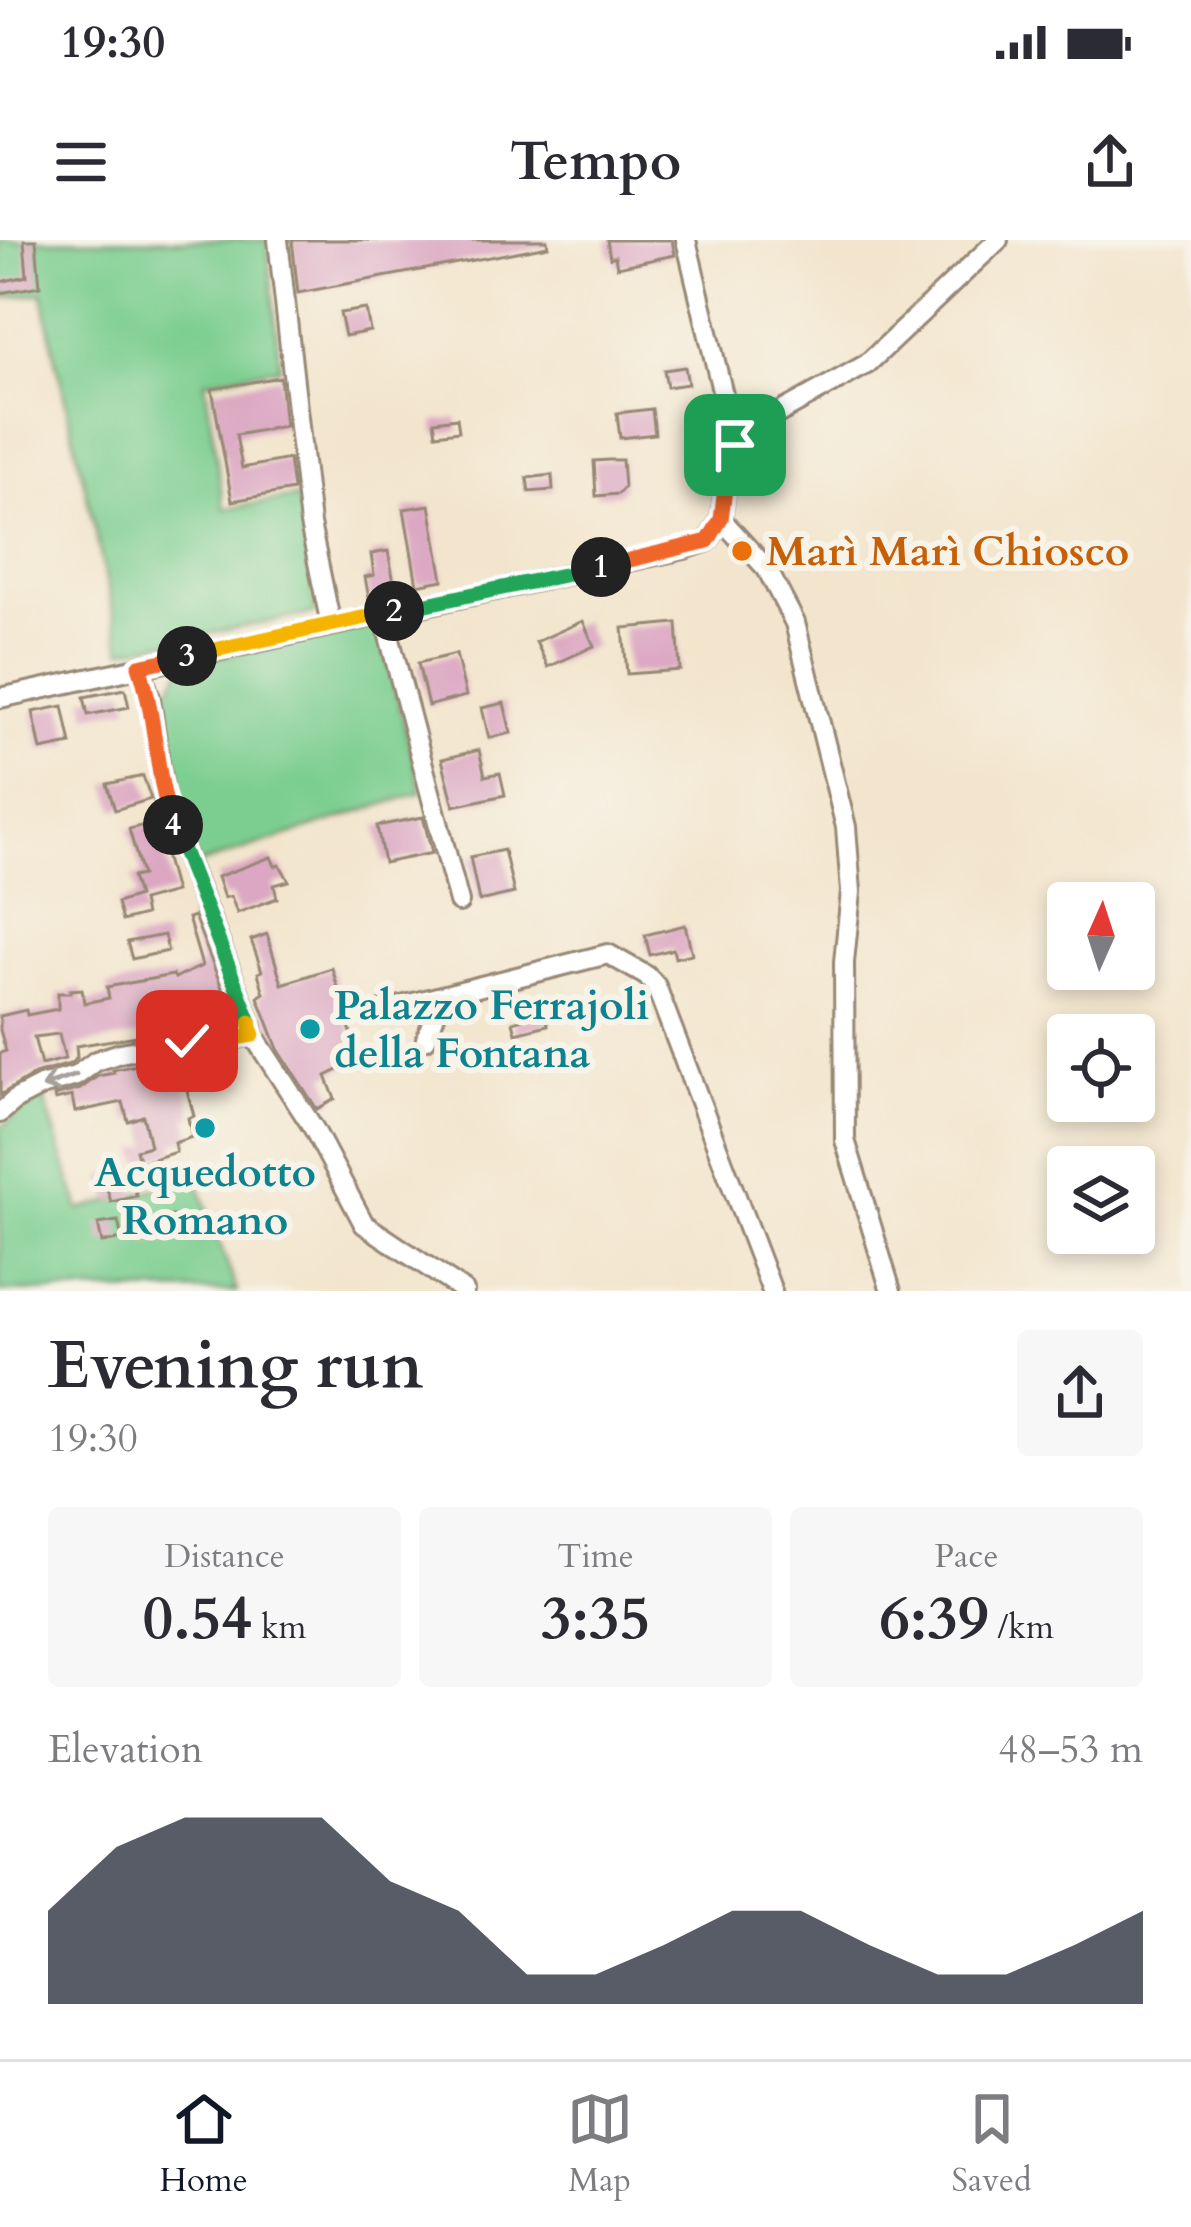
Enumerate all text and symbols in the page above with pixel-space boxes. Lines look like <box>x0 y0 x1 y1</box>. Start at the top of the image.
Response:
text: 19:30 <box>60 12 165 73</box>
text: Tempo <box>510 126 681 199</box>
icon: menu <box>48 129 114 195</box>
icon: share <box>1077 129 1143 195</box>
pin <box>684 394 786 496</box>
icon: arrive <box>702 412 768 478</box>
place label: Marì Marì Chiosco <box>766 523 1129 580</box>
pin: 1 <box>571 537 631 597</box>
marker: Marì Marì Chiosco <box>729 538 755 564</box>
text: 1 <box>593 544 609 589</box>
pin: 2 <box>364 581 424 641</box>
text: 2 <box>386 588 402 633</box>
pin: 3 <box>157 626 217 686</box>
text: 3 <box>179 633 195 678</box>
pin: 4 <box>143 795 203 855</box>
text: 4 <box>165 802 181 847</box>
north arrow <box>1047 882 1155 990</box>
map controls <box>1047 882 1155 1254</box>
place label: Palazzo Ferrajoli della Fontana <box>334 977 649 1082</box>
pin <box>136 990 238 1092</box>
icon: check <box>154 1008 220 1074</box>
button: locate <box>1047 1014 1155 1122</box>
marker: Palazzo Ferrajoli della Fontana <box>297 1016 323 1042</box>
one-way arrow <box>40 1071 78 1093</box>
marker: Acquedotto Romano <box>192 1115 218 1141</box>
place label: Acquedotto Romano <box>94 1144 316 1249</box>
button: layers <box>1047 1146 1155 1254</box>
text: Evening run <box>48 1322 423 1411</box>
button: share <box>1017 1330 1143 1456</box>
text: 19:30 <box>48 1412 138 1465</box>
text: Distance <box>164 1534 285 1579</box>
text: Time <box>557 1534 634 1579</box>
text: Pace <box>935 1534 998 1579</box>
text: 0.54 <box>142 1579 252 1660</box>
text: 3:35 <box>541 1579 650 1660</box>
text: 6:39 <box>879 1579 989 1660</box>
text: km <box>252 1605 307 1650</box>
text: /km <box>989 1605 1054 1650</box>
text: Elevation <box>48 1723 203 1776</box>
text: 48–53 m <box>998 1723 1143 1776</box>
tab: Home <box>159 2086 248 2203</box>
tab: Map <box>567 2086 633 2203</box>
tab: Saved <box>952 2086 1032 2203</box>

